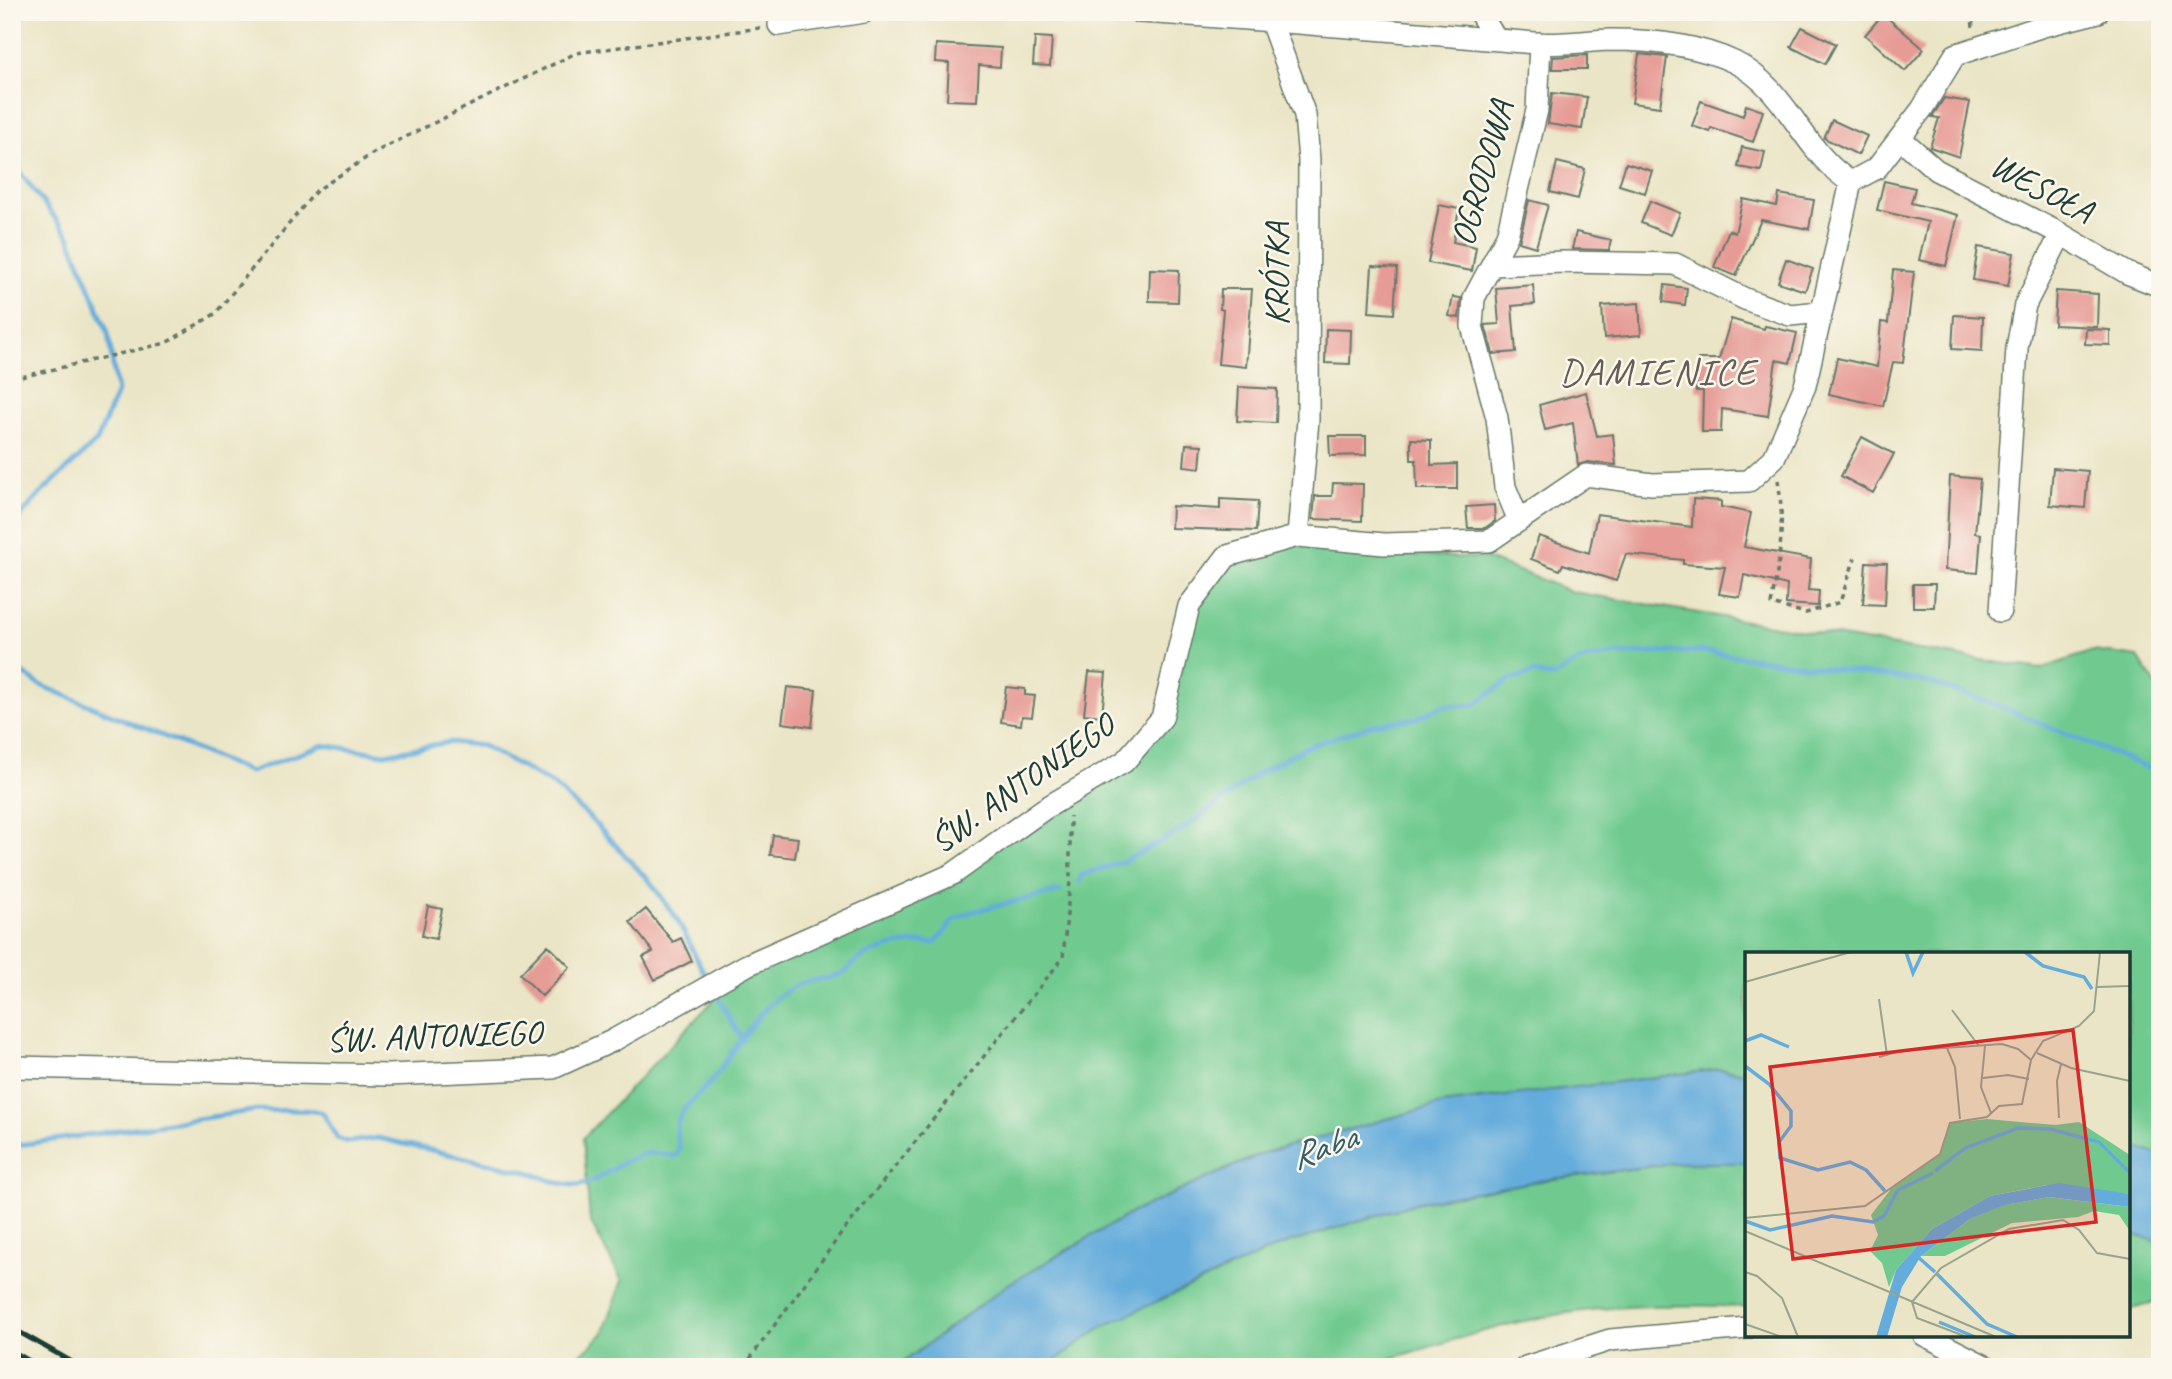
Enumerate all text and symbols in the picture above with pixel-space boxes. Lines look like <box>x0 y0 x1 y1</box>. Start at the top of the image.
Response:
street label: OGRODOWA <box>1440 94 1524 251</box>
street label: WESOŁA <box>1983 142 2102 234</box>
street label: KRÓTKA <box>1254 221 1299 326</box>
district label: DAMIENICE <box>1559 348 1760 395</box>
street label: ŚW. ANTONIEGO <box>921 701 1126 863</box>
inset map <box>1745 952 2130 1337</box>
street label: ŚW. ANTONIEGO <box>326 1010 546 1062</box>
water label: Raba <box>1284 1111 1365 1179</box>

